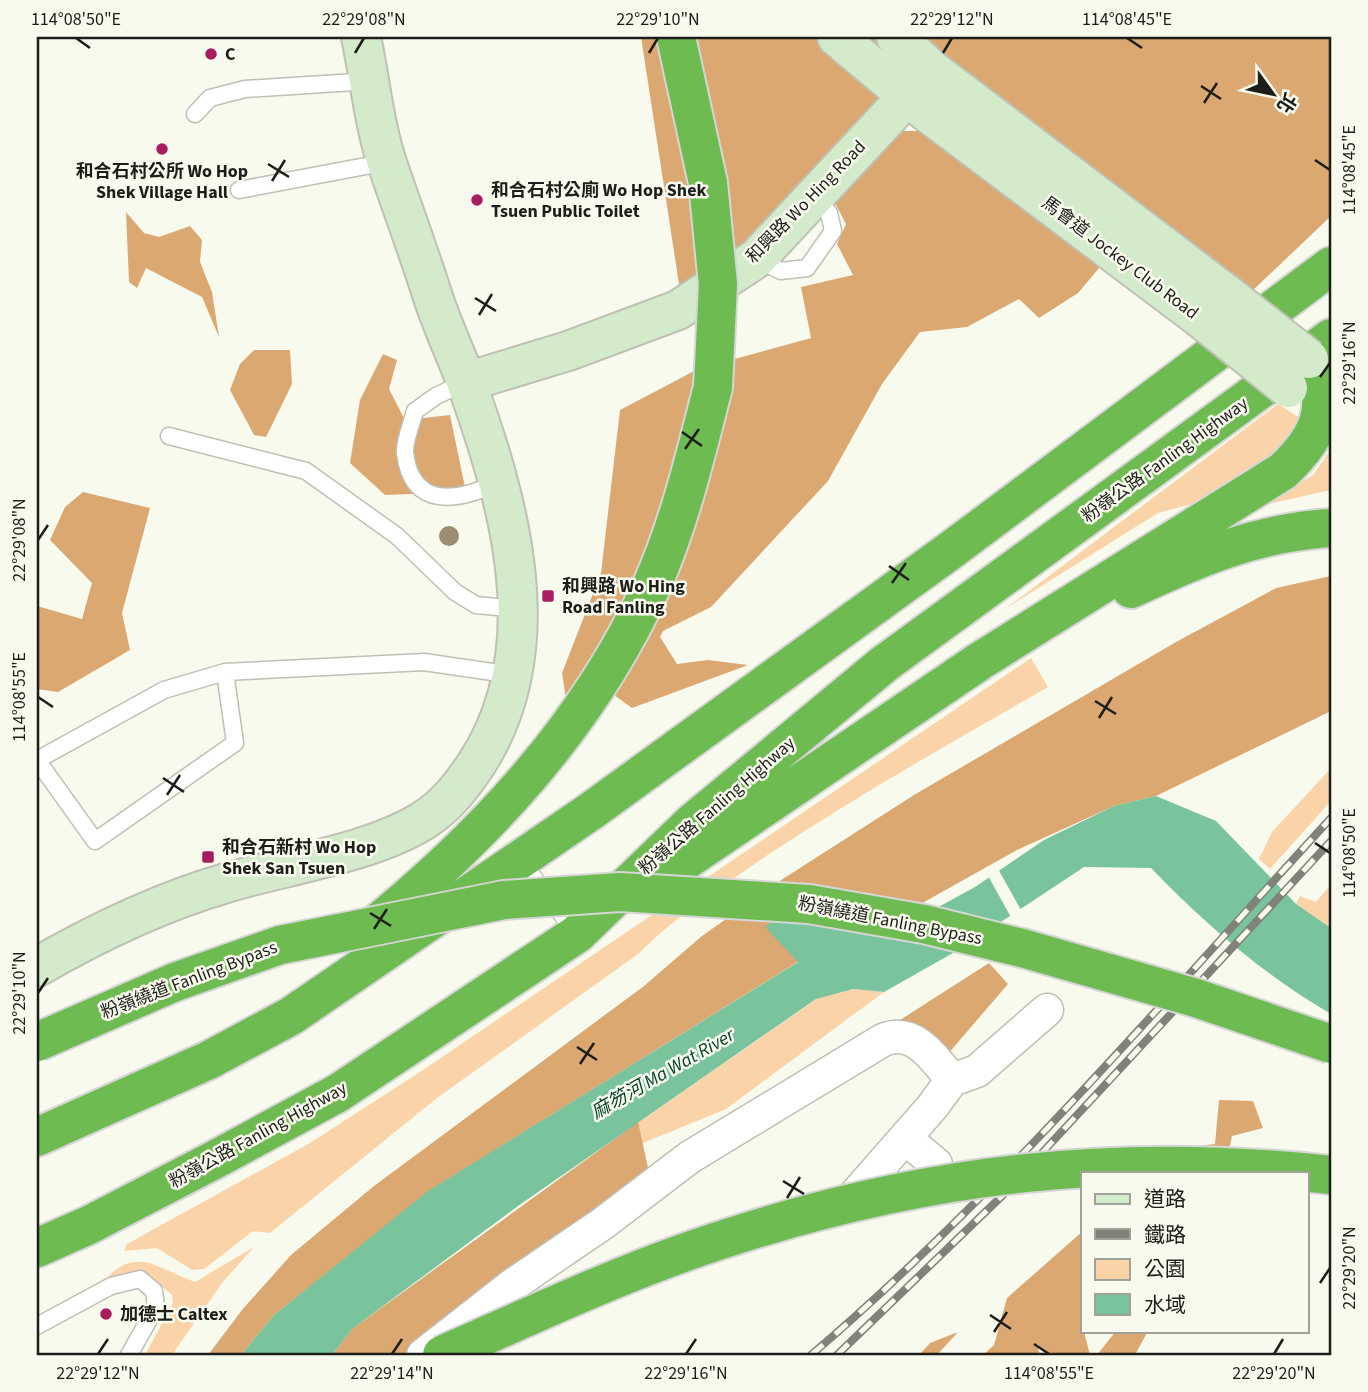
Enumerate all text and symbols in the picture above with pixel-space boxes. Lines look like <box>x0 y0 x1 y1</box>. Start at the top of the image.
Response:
text: 114°08'50"E <box>31 7 121 32</box>
text: 22°29'08"N <box>322 7 406 32</box>
text: 22°29'10"N <box>616 7 700 32</box>
text: 22°29'12"N <box>910 7 994 32</box>
text: 114°08'45"E <box>1082 7 1172 32</box>
place label: C <box>225 42 236 67</box>
marker: C <box>203 46 219 62</box>
north arrow <box>1238 60 1308 130</box>
text: 北 <box>1269 87 1302 118</box>
text: 114°08'45"E <box>1337 125 1362 215</box>
street label: 和興路 Wo Hing Road <box>741 135 871 269</box>
marker: 和合石村公所 Wo Hop Shek Village Hall <box>154 141 170 157</box>
place label: 和合石村公所 Wo Hop Shek Village Hall <box>76 159 248 205</box>
place label: 和合石村公廁 Wo Hop Shek Tsuen Public Toilet <box>491 178 706 224</box>
street label: 馬會道 Jockey Club Road <box>1036 191 1204 325</box>
marker: 和合石村公廁 Wo Hop Shek Tsuen Public Toilet <box>469 192 485 208</box>
text: 22°29'16"N <box>1337 321 1362 405</box>
street label: 粉嶺公路 Fanling Highway <box>1077 391 1254 529</box>
text: 22°29'08"N <box>7 498 32 582</box>
place label: 和興路 Wo Hing Road Fanling <box>562 574 685 620</box>
marker: 和興路 Wo Hing Road Fanling <box>540 588 556 604</box>
text: 114°08'55"E <box>7 652 32 742</box>
street label: 粉嶺公路 Fanling Highway <box>633 731 801 881</box>
text: 114°08'50"E <box>1337 808 1362 898</box>
place label: 和合石新村 Wo Hop Shek San Tsuen <box>222 835 376 881</box>
marker: 和合石新村 Wo Hop Shek San Tsuen <box>200 849 216 865</box>
street label: 粉嶺繞道 Fanling Bypass <box>796 891 984 951</box>
street label: 粉嶺繞道 Fanling Bypass <box>97 935 281 1025</box>
text: 22°29'10"N <box>7 951 32 1035</box>
water label: 麻笏河 Ma Wat River <box>586 1021 741 1126</box>
street label: 粉嶺公路 Fanling Highway <box>165 1075 352 1194</box>
legend <box>1081 1172 1308 1332</box>
text: 道路 <box>1144 1184 1186 1214</box>
text: 鐵路 <box>1144 1220 1186 1250</box>
text: 22°29'20"N <box>1337 1226 1362 1310</box>
text: 公園 <box>1144 1254 1186 1284</box>
text: 水域 <box>1144 1290 1186 1320</box>
place label: 加德士 Caltex <box>120 1302 228 1327</box>
marker: 加德士 Caltex <box>98 1306 114 1322</box>
text: 22°29'12"N <box>56 1361 140 1386</box>
text: 22°29'14"N <box>350 1361 434 1386</box>
text: 22°29'16"N <box>644 1361 728 1386</box>
text: 114°08'55"E <box>1004 1361 1094 1386</box>
text: 22°29'20"N <box>1232 1361 1316 1386</box>

